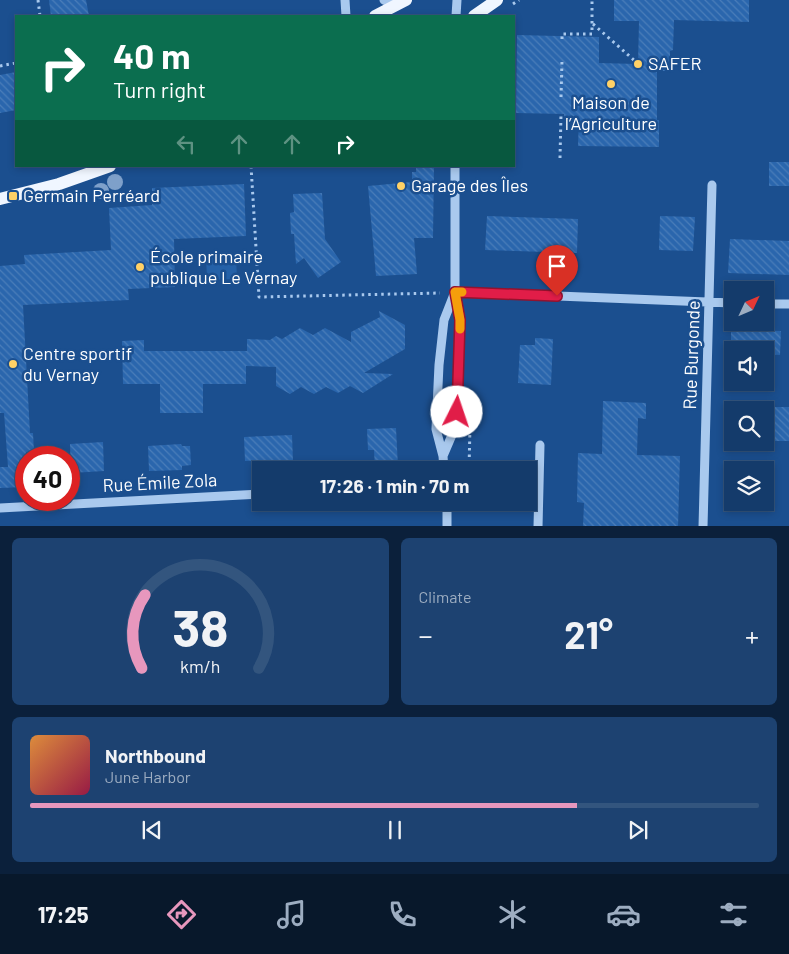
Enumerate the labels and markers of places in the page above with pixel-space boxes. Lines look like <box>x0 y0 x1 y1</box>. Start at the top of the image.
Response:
place label: SAFER <box>648 52 702 74</box>
marker: SAFER <box>632 58 644 70</box>
marker: Maison de l’Agriculture <box>605 78 617 90</box>
place label: Maison de l’Agriculture <box>565 91 657 134</box>
place label: Garage des Îles <box>411 174 528 196</box>
marker: Garage des Îles <box>395 180 407 192</box>
place label: Germain Perréard <box>23 184 160 206</box>
marker: Germain Perréard <box>7 190 19 202</box>
place label: École primaire publique Le Vernay <box>150 245 297 288</box>
pin <box>536 245 578 296</box>
marker: École primaire publique Le Vernay <box>134 261 146 273</box>
place label: Centre sportif du Vernay <box>23 342 132 385</box>
marker: Centre sportif du Vernay <box>7 358 19 370</box>

